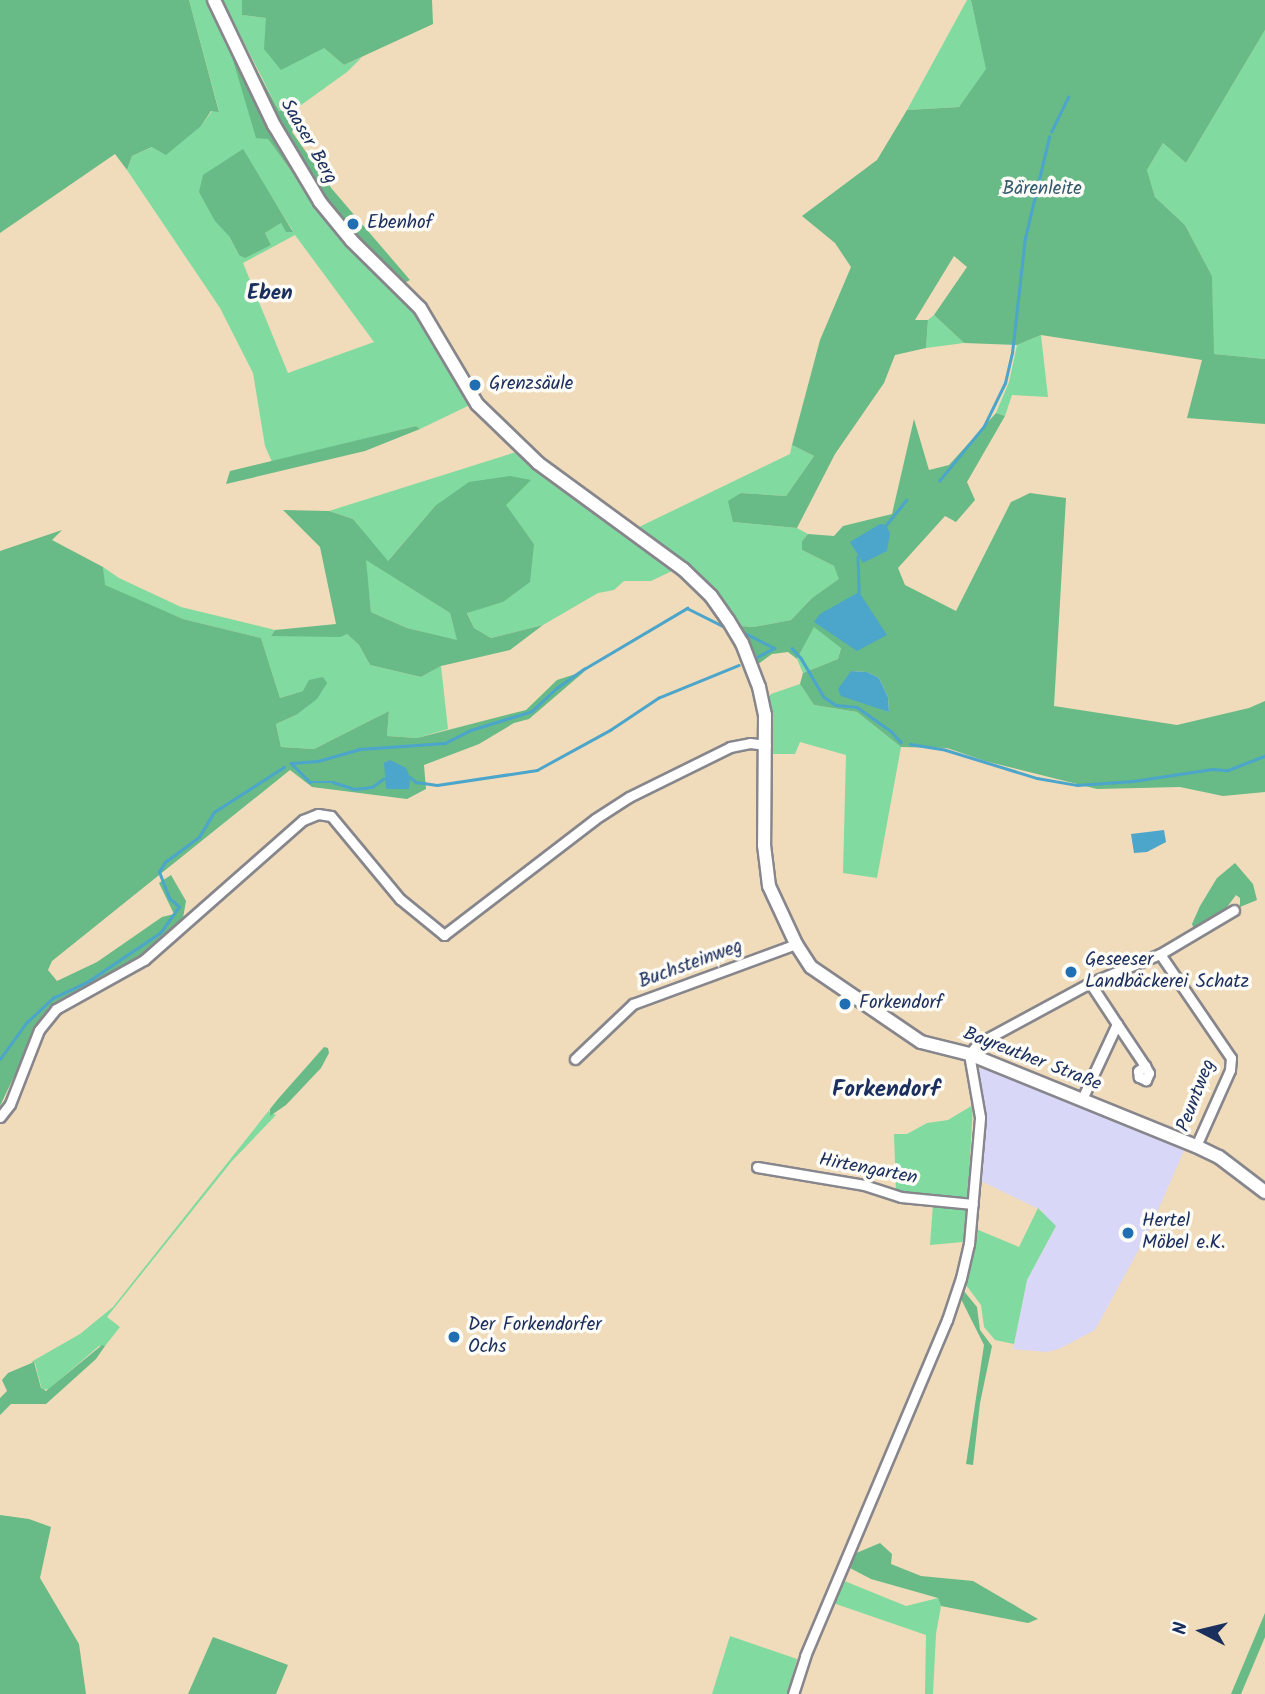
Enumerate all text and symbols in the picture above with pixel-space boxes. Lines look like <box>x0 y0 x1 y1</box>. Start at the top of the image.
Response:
street label: Saaser Berg <box>275 95 341 189</box>
park label: Bärenleite <box>1002 179 1082 201</box>
place label: Ebenhof <box>367 213 433 235</box>
marker: Ebenhof <box>345 216 361 232</box>
district label: Eben <box>247 281 293 307</box>
place label: Grenzsäule <box>489 374 573 396</box>
marker: Grenzsäule <box>467 377 483 393</box>
street label: Buchsteinweg <box>636 936 746 994</box>
place label: Geseeser Landbäckerei Schatz <box>1085 950 1249 994</box>
marker: Geseeser Landbäckerei Schatz <box>1063 964 1079 980</box>
place label: Forkendorf <box>859 993 943 1015</box>
marker: Forkendorf <box>837 996 853 1012</box>
street label: Bayreuther Straße <box>960 1023 1104 1097</box>
street label: Peuntweg <box>1173 1057 1221 1135</box>
district label: Forkendorf <box>832 1076 940 1104</box>
street label: Hirtengarten <box>817 1149 919 1191</box>
place label: Hertel Möbel e.K. <box>1142 1211 1225 1255</box>
marker: Hertel Möbel e.K. <box>1120 1225 1136 1241</box>
place label: Der Forkendorfer Ochs <box>468 1315 601 1359</box>
marker: Der Forkendorfer Ochs <box>446 1329 462 1345</box>
north arrow <box>1167 1596 1237 1666</box>
text: N <box>1166 1621 1197 1636</box>

